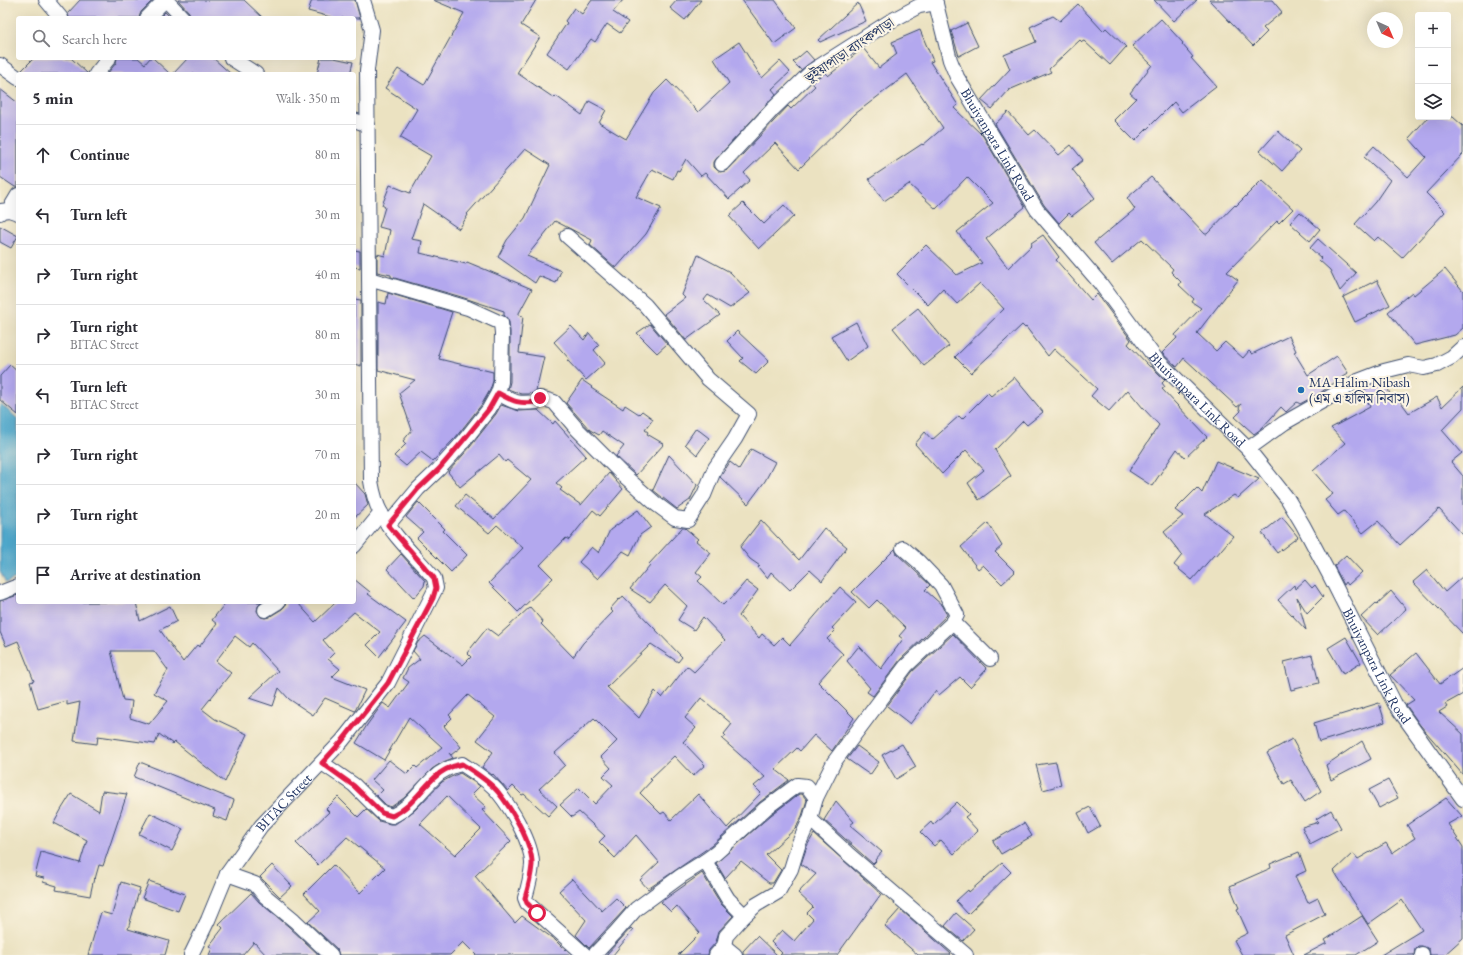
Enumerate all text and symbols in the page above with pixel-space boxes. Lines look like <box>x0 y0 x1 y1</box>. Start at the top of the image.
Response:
north arrow <box>1367 12 1403 48</box>
map controls <box>1415 12 1451 120</box>
button: + <box>1415 12 1451 48</box>
street label: ভুইয়াপাড়া ব্যাংকপাড়া <box>800 13 897 87</box>
search box <box>16 16 356 60</box>
icon: search <box>30 27 52 49</box>
text: Search here <box>62 29 127 48</box>
button: − <box>1415 48 1451 84</box>
button: layers <box>1415 84 1451 120</box>
street label: Bhuiyanpara Link Road <box>957 85 1039 205</box>
text: 5 min <box>32 87 73 109</box>
text: Walk · 350 m <box>276 90 340 107</box>
icon: ahead <box>32 144 54 166</box>
text: Continue <box>70 145 130 164</box>
text: 80 m <box>315 146 340 163</box>
icon: left <box>32 204 54 226</box>
text: Turn left <box>70 205 127 224</box>
text: 30 m <box>315 206 340 223</box>
icon: right <box>32 264 54 286</box>
text: Turn right <box>70 265 138 284</box>
text: 40 m <box>315 266 340 283</box>
text: Turn right <box>70 317 138 336</box>
icon: right <box>32 324 54 346</box>
text: 80 m <box>315 326 340 343</box>
text: BITAC Street <box>70 336 139 353</box>
street label: Bhuiyanpara Link Road <box>1145 348 1250 451</box>
place label: MA Halim Nibash (এম এ হালিম নিবাস) <box>1309 373 1410 407</box>
text: Turn left <box>70 377 127 396</box>
icon: left <box>32 384 54 406</box>
marker: MA Halim Nibash (এম এ হালিম নিবাস) <box>1296 385 1306 395</box>
text: 30 m <box>315 386 340 403</box>
route end <box>531 389 549 407</box>
text: BITAC Street <box>70 396 139 413</box>
icon: right <box>32 444 54 466</box>
text: Turn right <box>70 445 138 464</box>
text: 70 m <box>315 446 340 463</box>
icon: right <box>32 504 54 526</box>
text: Turn right <box>70 505 138 524</box>
text: 20 m <box>315 506 340 523</box>
icon: arrive <box>32 564 54 586</box>
text: Arrive at destination <box>70 565 201 584</box>
street label: Bhuiyanpara Link Road <box>1339 605 1416 728</box>
street label: BITAC Street <box>251 769 316 835</box>
route start <box>528 904 546 922</box>

